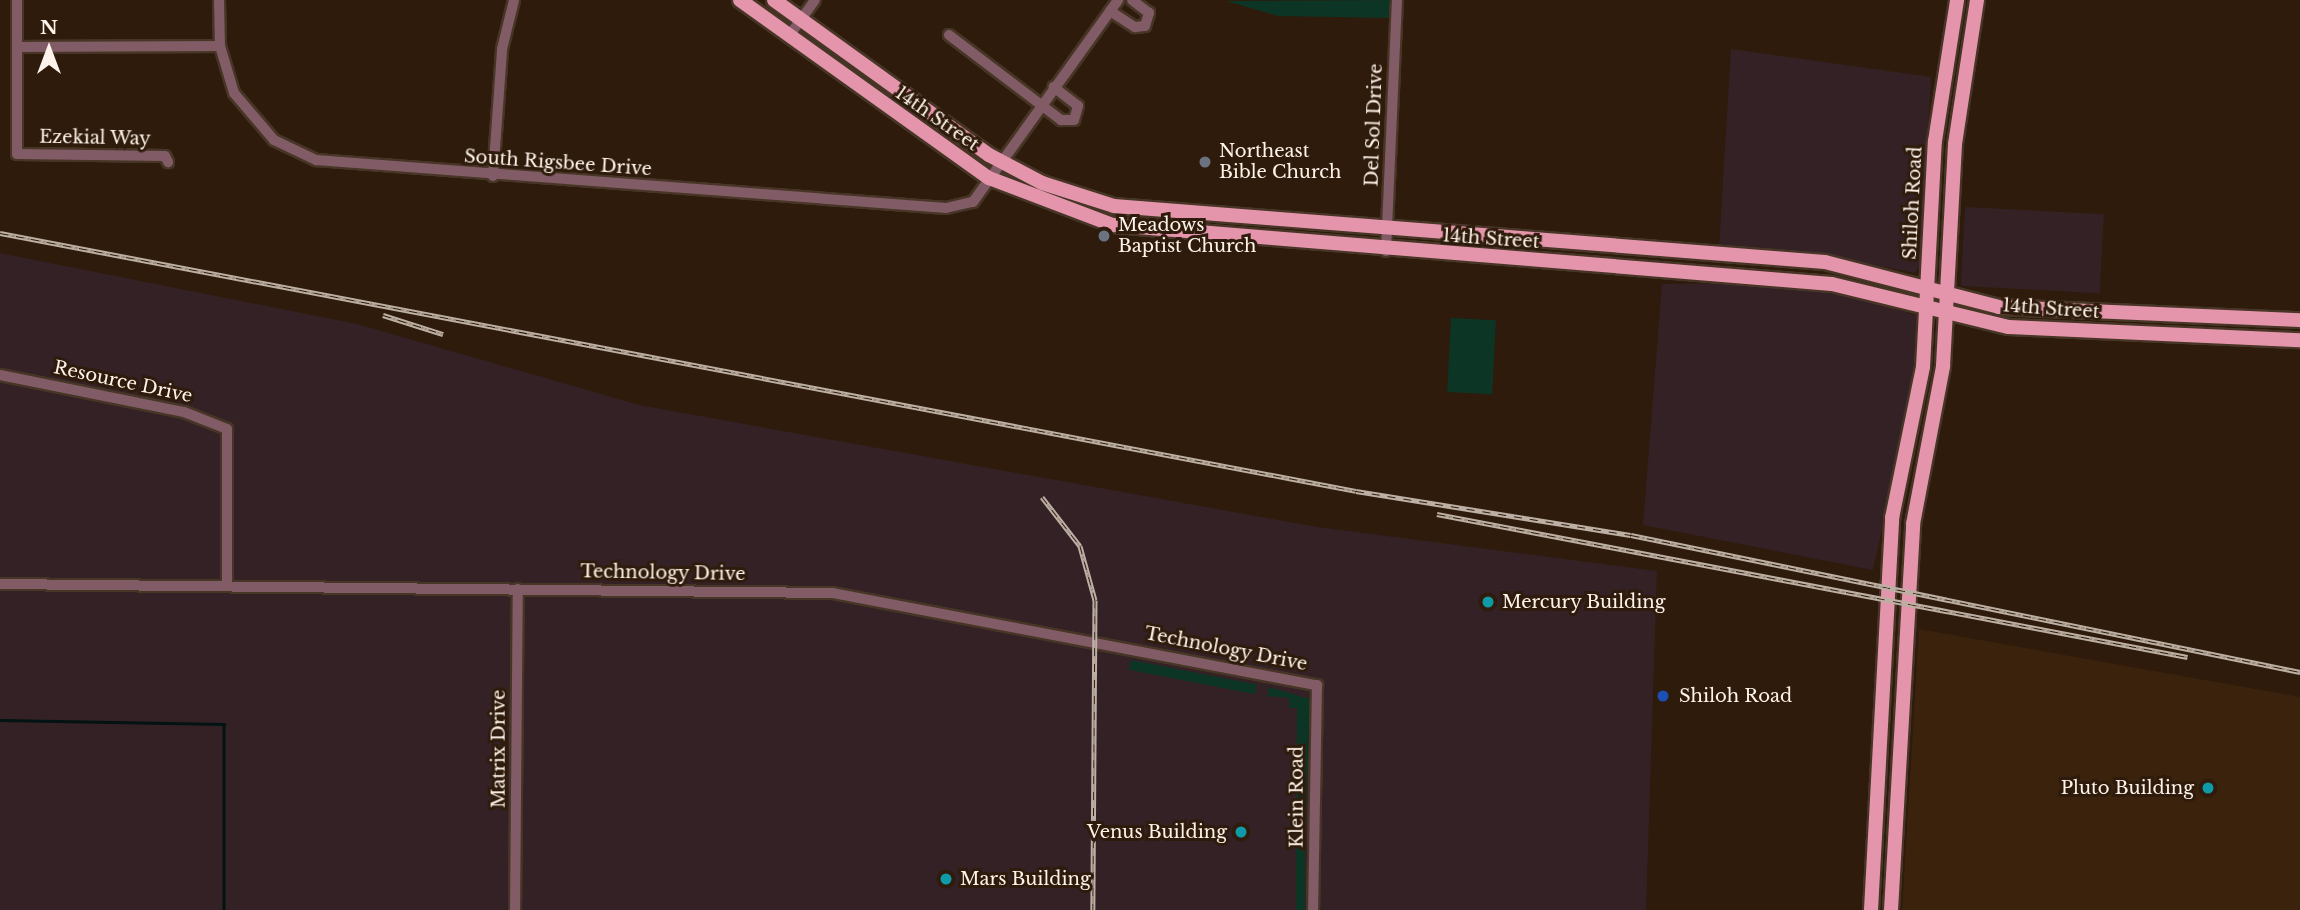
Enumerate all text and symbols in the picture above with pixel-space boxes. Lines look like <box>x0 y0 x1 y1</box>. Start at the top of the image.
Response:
north arrow <box>14 14 84 84</box>
text: N <box>40 16 58 39</box>
street label: Del Sol Drive <box>1361 63 1387 187</box>
street label: 14th Street <box>891 82 983 156</box>
street label: Ezekial Way <box>39 126 151 150</box>
place label: Northeast Bible Church <box>1219 141 1341 184</box>
street label: South Rigsbee Drive <box>463 146 653 180</box>
street label: Shiloh Road <box>1899 146 1927 260</box>
marker: Northeast Bible Church <box>1197 154 1213 170</box>
place label: Meadows Baptist Church <box>1118 215 1256 258</box>
street label: 14th Street <box>1442 225 1540 253</box>
marker: Meadows Baptist Church <box>1096 228 1112 244</box>
street label: 14th Street <box>2002 295 2100 323</box>
street label: Resource Drive <box>52 357 194 407</box>
street label: Technology Drive <box>580 561 746 585</box>
place label: Mercury Building <box>1502 591 1666 613</box>
marker: Mercury Building <box>1480 594 1496 610</box>
street label: Technology Drive <box>1143 623 1309 675</box>
place label: Shiloh Road <box>1679 685 1792 707</box>
marker: Shiloh Road <box>1653 686 1673 706</box>
street label: Matrix Drive <box>488 690 510 808</box>
street label: Klein Road <box>1286 746 1308 848</box>
place label: Pluto Building <box>2061 777 2194 799</box>
marker: Pluto Building <box>2200 780 2216 796</box>
place label: Venus Building <box>1087 821 1227 843</box>
marker: Venus Building <box>1233 824 1249 840</box>
place label: Mars Building <box>960 868 1091 890</box>
marker: Mars Building <box>938 871 954 887</box>

